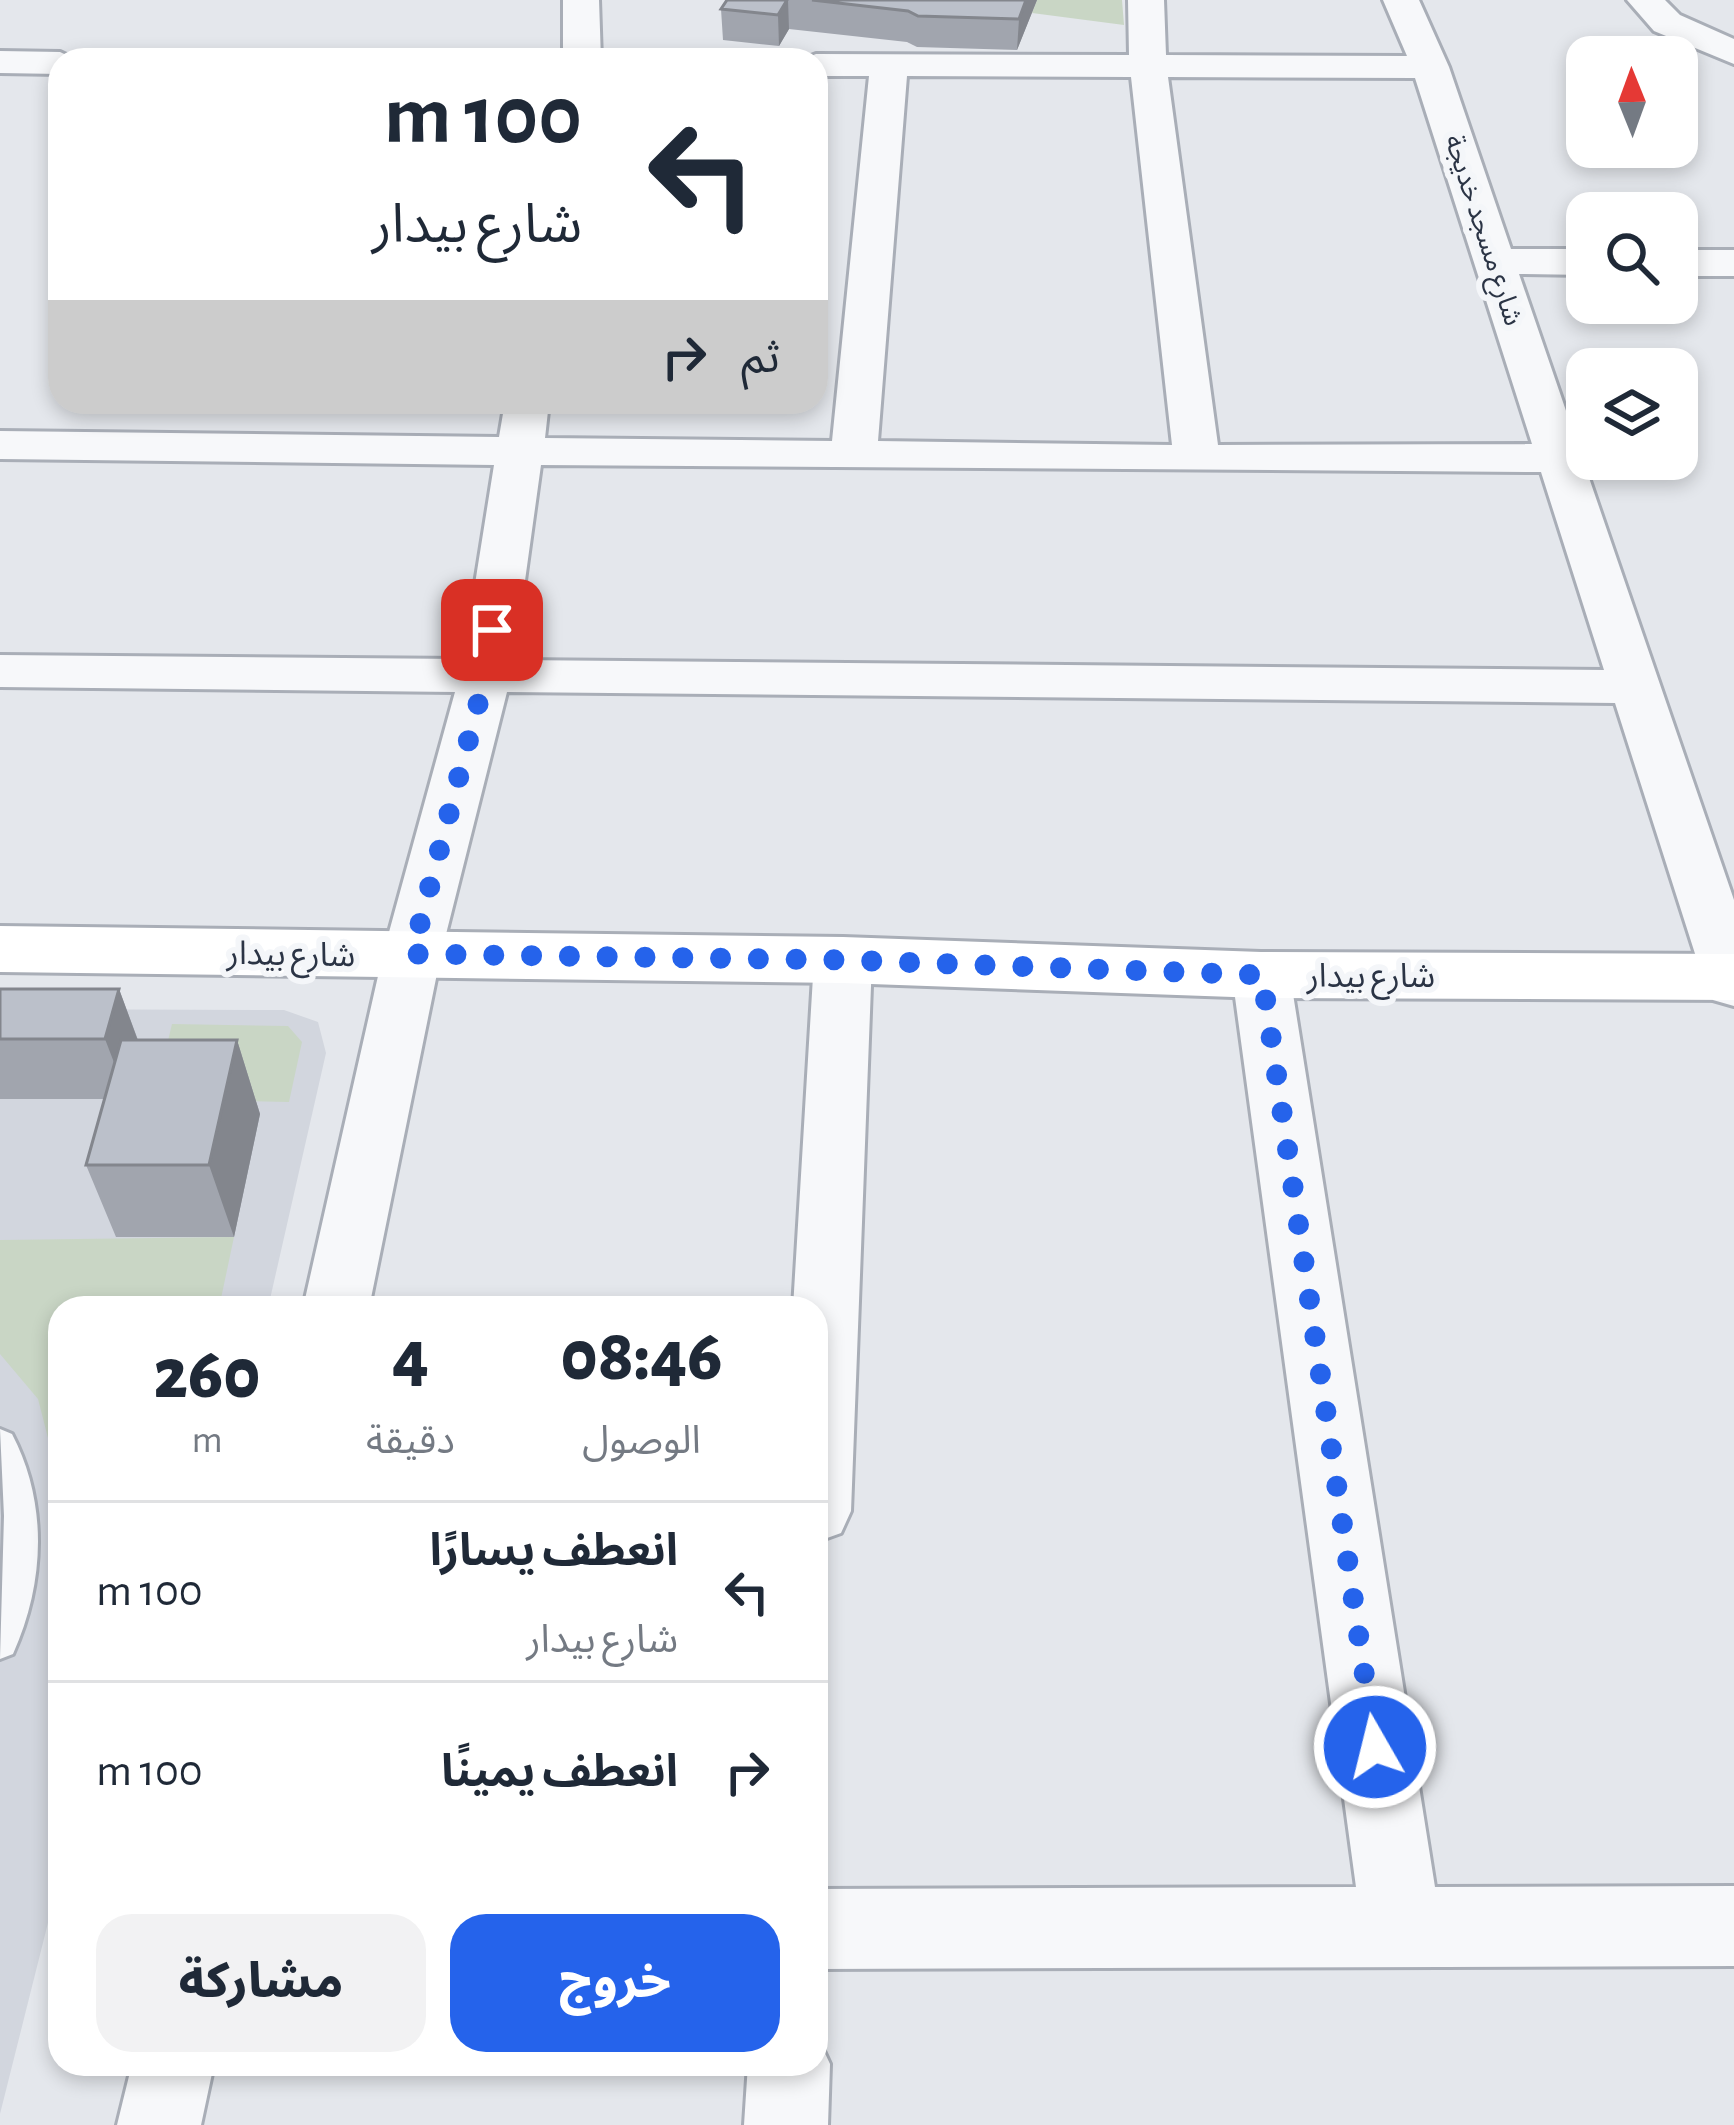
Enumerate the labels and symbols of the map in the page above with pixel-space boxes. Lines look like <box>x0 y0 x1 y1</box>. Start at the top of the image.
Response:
north arrow <box>1566 36 1698 168</box>
street label: شارع مسجد خديجة <box>1434 131 1527 331</box>
pin <box>441 579 543 681</box>
street label: شارع بيدار <box>225 938 355 979</box>
street label: شارع بيدار <box>1306 961 1435 1000</box>
position arrow <box>1312 1684 1438 1810</box>

